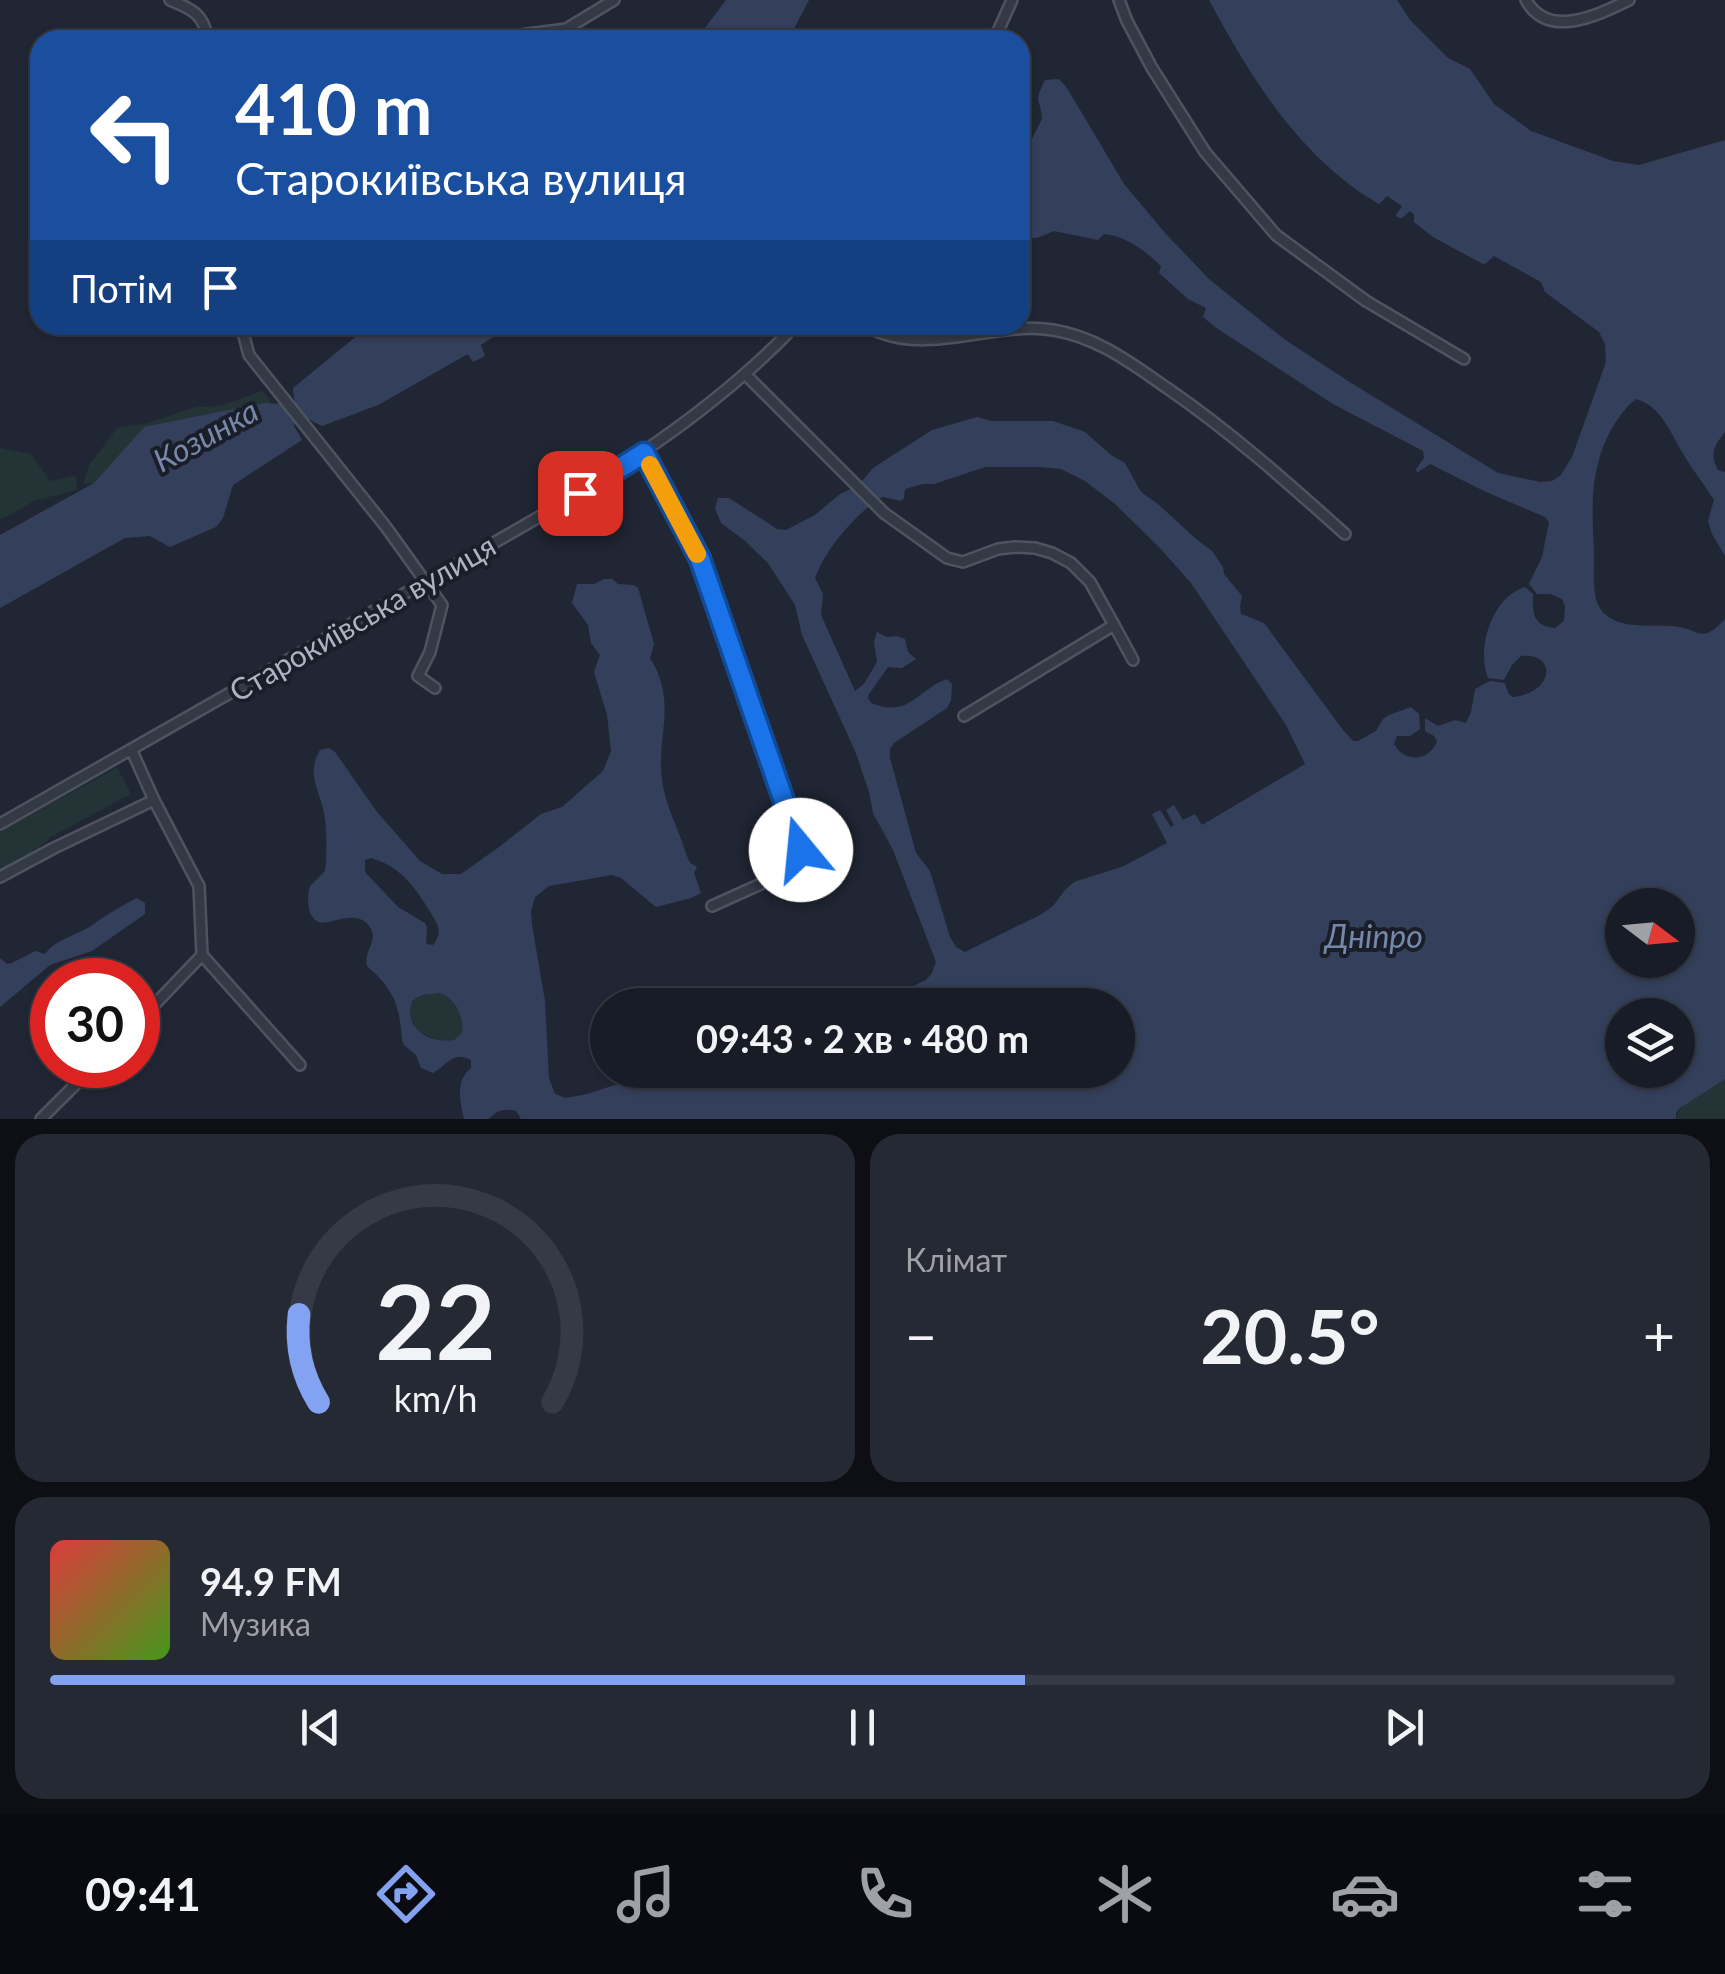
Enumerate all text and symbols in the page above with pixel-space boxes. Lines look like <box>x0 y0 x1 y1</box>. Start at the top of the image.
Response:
text: 410 m <box>235 66 432 150</box>
icon: left <box>70 70 200 200</box>
text: Старокиївська вулиця <box>235 151 687 205</box>
icon: arrive <box>193 260 248 315</box>
text: Потім <box>70 265 173 311</box>
water label: Козинка <box>146 390 265 479</box>
pin <box>538 451 623 536</box>
icon: arrive <box>553 466 608 521</box>
street label: Старокиївська вулиця <box>223 526 501 708</box>
position arrow <box>749 798 853 902</box>
north arrow <box>1605 888 1695 978</box>
map controls <box>1605 888 1695 1088</box>
water label: Дніпро <box>1323 916 1423 955</box>
speed limit sign: 30 <box>30 958 160 1088</box>
button: layers <box>1605 998 1695 1088</box>
text: 09:43 · 2 хв · 480 m <box>696 1015 1029 1061</box>
text: Клімат <box>905 1240 1007 1279</box>
text: 22 <box>375 1257 495 1382</box>
text: 20.5° <box>1200 1290 1380 1380</box>
text: − <box>905 1302 937 1368</box>
text: + <box>1643 1302 1675 1368</box>
text: km/h <box>393 1377 477 1420</box>
text: 94.9 FM <box>200 1558 342 1604</box>
text: Музика <box>200 1604 311 1643</box>
icon: previous <box>293 1700 348 1755</box>
icon: pause <box>835 1700 890 1755</box>
icon: next <box>1377 1700 1432 1755</box>
icon: directions <box>371 1859 441 1929</box>
icon: music <box>611 1859 681 1929</box>
icon: phone <box>850 1859 920 1929</box>
icon: climate <box>1090 1859 1160 1929</box>
icon: car <box>1330 1859 1400 1929</box>
icon: filters <box>1570 1859 1640 1929</box>
text: 09:41 <box>85 1867 201 1921</box>

